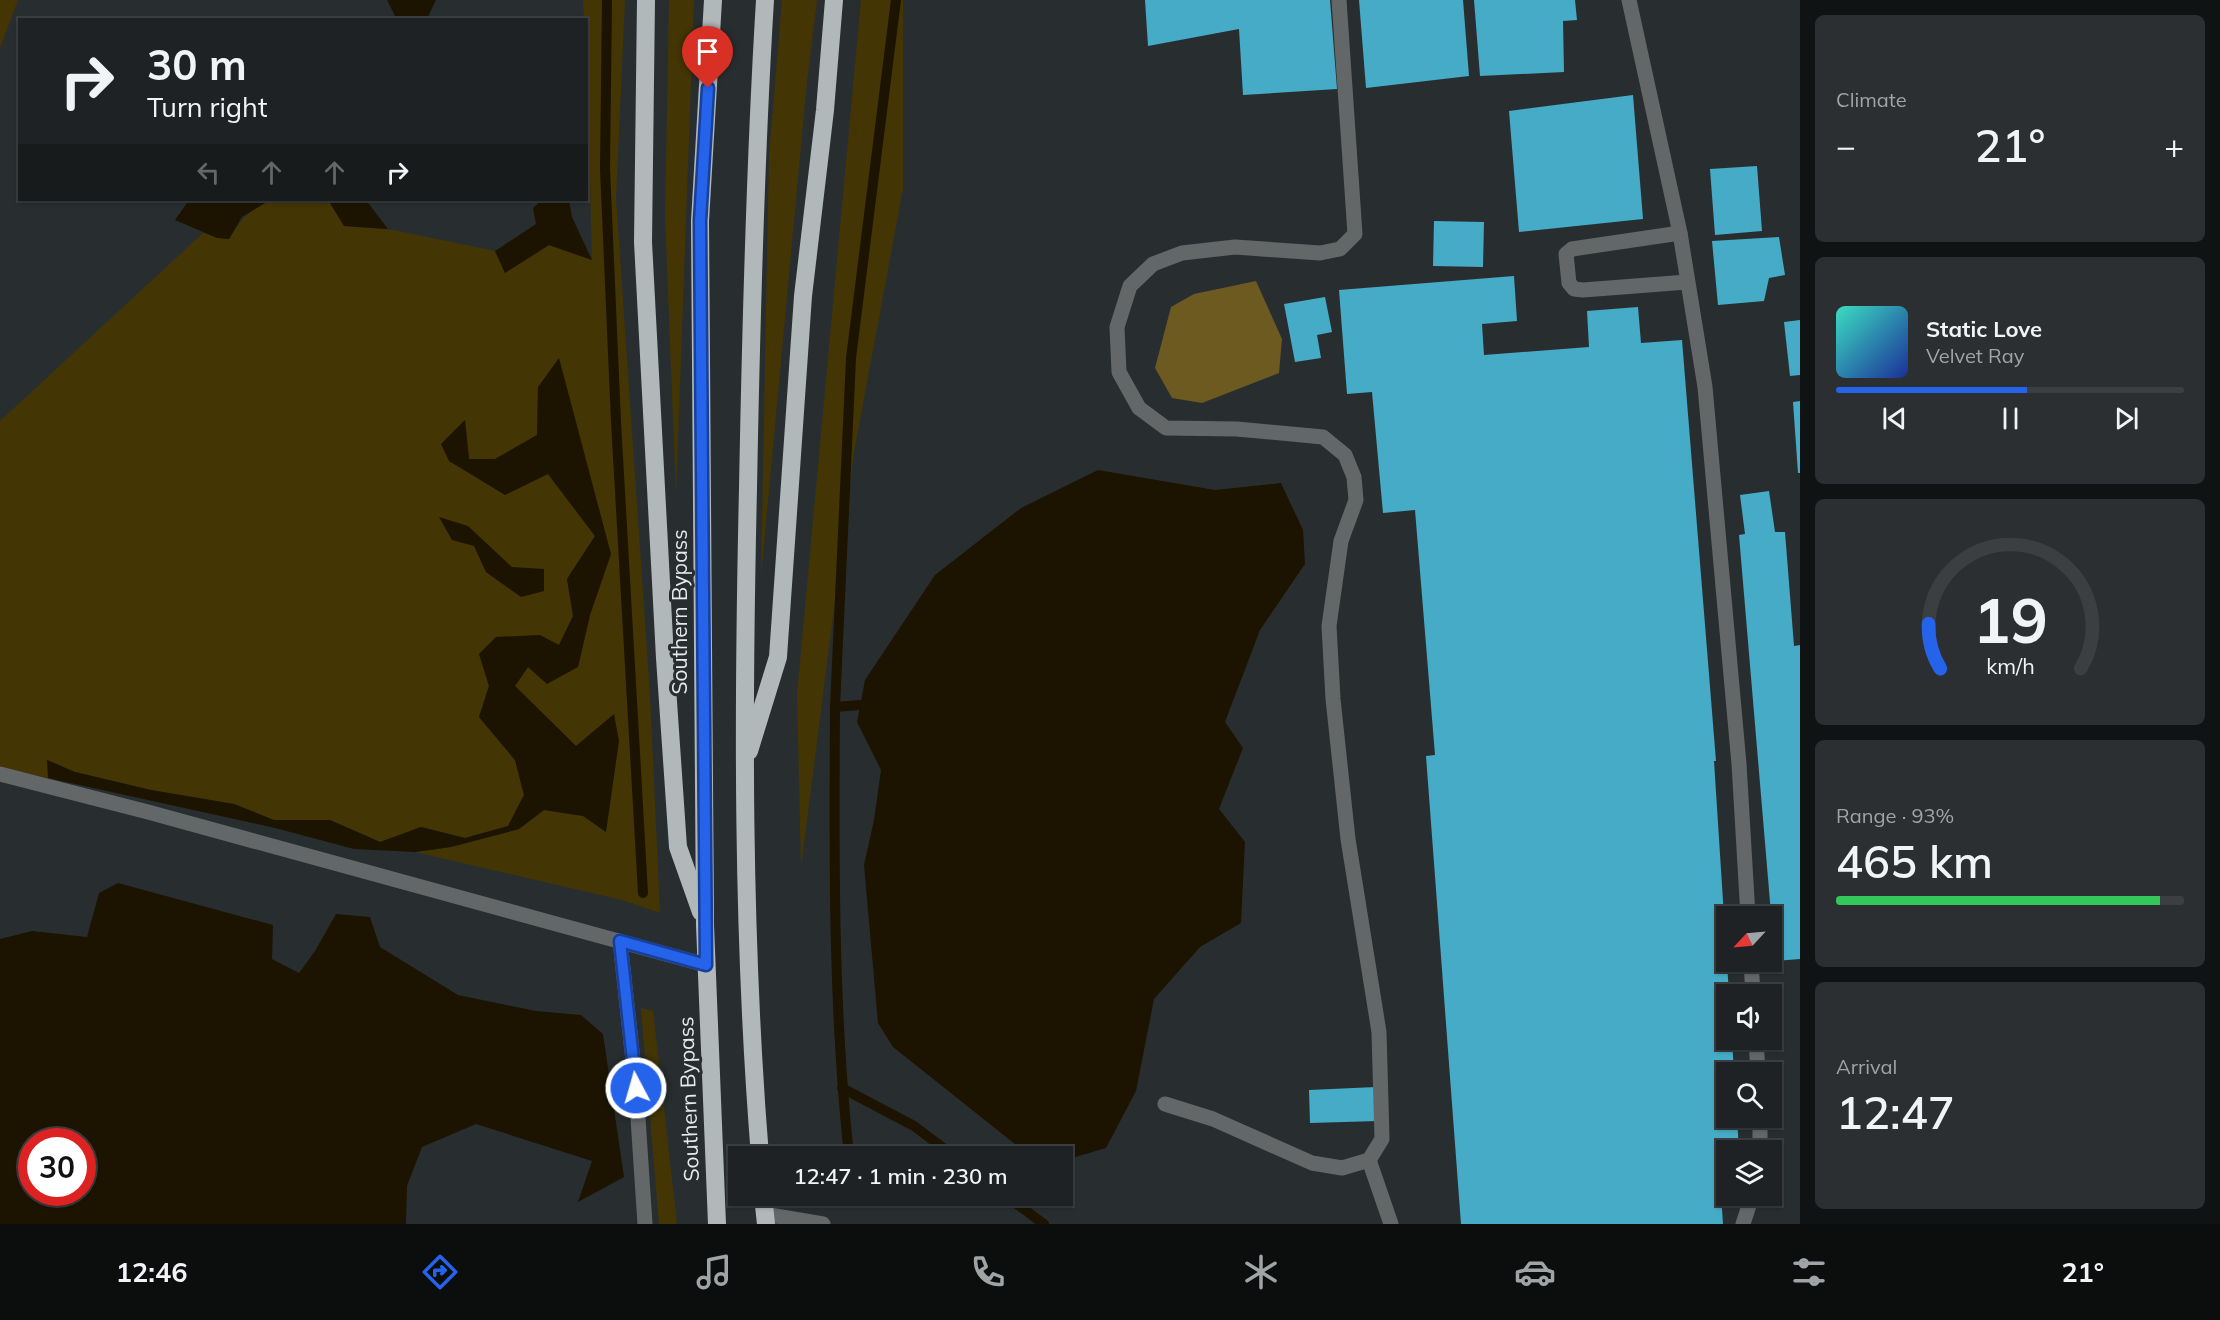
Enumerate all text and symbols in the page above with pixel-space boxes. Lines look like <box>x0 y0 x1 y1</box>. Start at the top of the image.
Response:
pin <box>682 26 733 88</box>
icon: arrive <box>691 35 724 68</box>
text: 30 m <box>147 38 247 91</box>
icon: right <box>48 42 126 120</box>
text: Climate <box>1836 87 1907 112</box>
text: Turn right <box>147 90 267 124</box>
text: 21° <box>1975 117 2045 173</box>
text: − <box>1836 125 1856 166</box>
text: + <box>2164 125 2184 166</box>
icon: left <box>192 156 225 189</box>
icon: ahead <box>255 156 288 189</box>
icon: ahead <box>318 156 351 189</box>
icon: right <box>381 156 414 189</box>
text: Static Love <box>1926 315 2042 343</box>
text: Velvet Ray <box>1926 343 2024 368</box>
icon: previous <box>1878 402 1911 435</box>
icon: pause <box>1994 402 2027 435</box>
icon: next <box>2110 402 2143 435</box>
street label: Southern Bypass <box>666 529 692 695</box>
text: 19 <box>1973 580 2047 659</box>
text: km/h <box>1986 652 2034 679</box>
text: Range · 93% <box>1836 803 1954 828</box>
text: 465 km <box>1836 833 1993 889</box>
north arrow <box>1716 906 1782 972</box>
map controls <box>1716 906 1782 1206</box>
button: sound <box>1716 984 1782 1050</box>
street label: Southern Bypass <box>672 1016 704 1182</box>
text: Arrival <box>1836 1054 1897 1079</box>
position arrow <box>604 1056 668 1120</box>
button: search <box>1716 1062 1782 1128</box>
text: 12:47 <box>1836 1084 1955 1140</box>
speed limit sign: 30 <box>18 1128 96 1206</box>
button: layers <box>1716 1140 1782 1206</box>
text: 12:47 · 1 min · 230 m <box>793 1162 1008 1190</box>
icon: directions <box>419 1251 461 1293</box>
icon: music <box>693 1251 735 1293</box>
icon: phone <box>967 1251 1009 1293</box>
icon: climate <box>1240 1251 1282 1293</box>
icon: car <box>1514 1251 1556 1293</box>
icon: filters <box>1788 1251 1830 1293</box>
text: 12:46 <box>116 1255 187 1289</box>
text: 21° <box>2061 1255 2104 1289</box>

